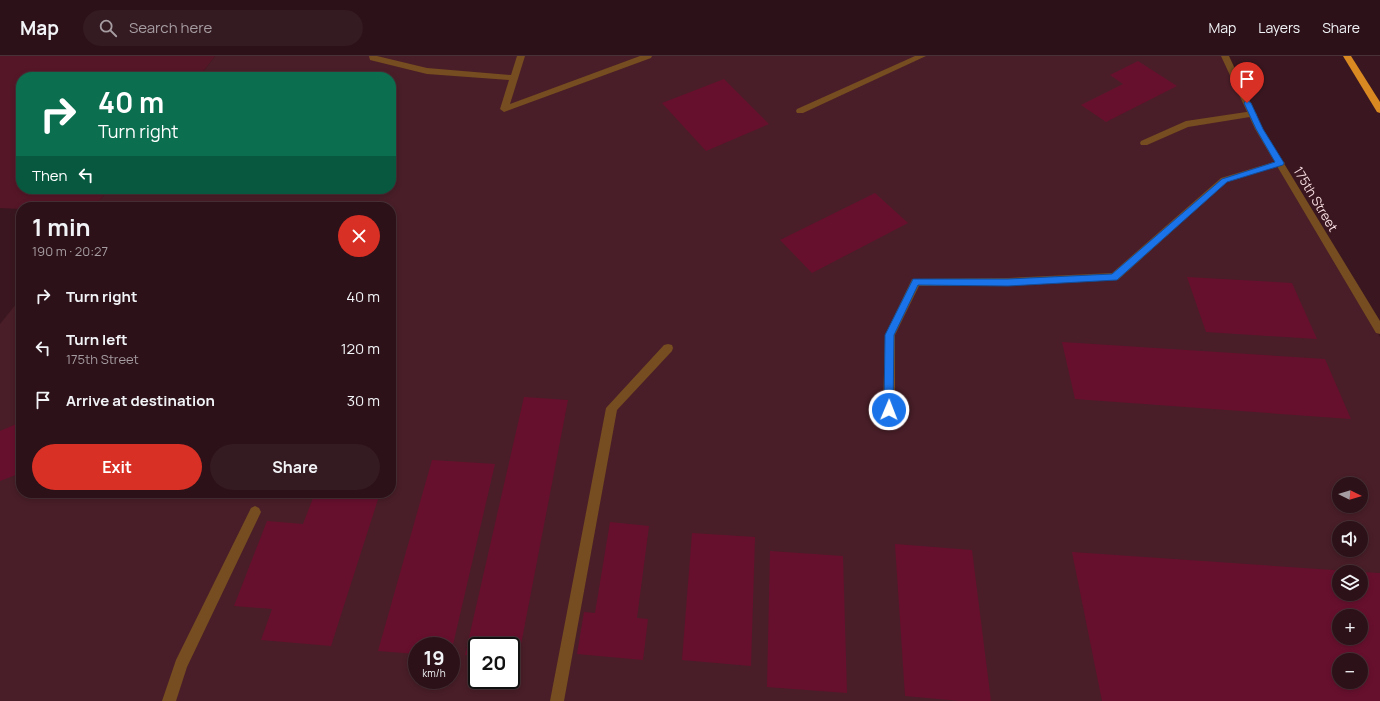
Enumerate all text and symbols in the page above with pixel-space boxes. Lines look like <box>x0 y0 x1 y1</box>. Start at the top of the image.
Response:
search box <box>83 10 363 46</box>
text: Map <box>20 15 59 41</box>
icon: search <box>97 17 119 39</box>
text: Search here <box>129 17 212 38</box>
text: Map <box>1208 18 1236 37</box>
text: Layers <box>1258 18 1300 37</box>
text: Share <box>1322 18 1360 37</box>
pin <box>1230 62 1264 103</box>
icon: arrive <box>1236 68 1258 90</box>
text: 40 m <box>98 83 164 121</box>
icon: right <box>32 88 84 140</box>
text: Turn right <box>98 119 179 143</box>
street label: 175th Street <box>1290 163 1342 235</box>
icon: left <box>75 164 97 186</box>
text: Then <box>32 165 67 186</box>
text: 1 min <box>32 210 91 243</box>
button: close <box>338 215 380 257</box>
text: 190 m · 20:27 <box>32 242 108 260</box>
icon: right <box>32 285 54 307</box>
text: Turn right <box>66 286 137 307</box>
text: 40 m <box>346 286 380 307</box>
text: Turn left <box>66 329 128 350</box>
icon: left <box>32 337 54 359</box>
text: 120 m <box>341 338 380 359</box>
text: 175th Street <box>66 350 139 368</box>
icon: arrive <box>32 389 54 411</box>
position arrow <box>868 389 910 431</box>
text: Arrive at destination <box>66 390 215 411</box>
text: 30 m <box>347 390 380 411</box>
button: Exit <box>32 444 202 490</box>
button: Share <box>210 444 380 490</box>
north arrow <box>1332 477 1368 513</box>
map controls <box>1332 477 1368 689</box>
button: sound <box>1332 521 1368 557</box>
button: layers <box>1332 565 1368 601</box>
button: + <box>1332 609 1368 645</box>
speed limit sign: 20 <box>468 637 520 689</box>
text: 19 <box>423 644 445 671</box>
button: − <box>1332 653 1368 689</box>
text: km/h <box>422 666 446 680</box>

